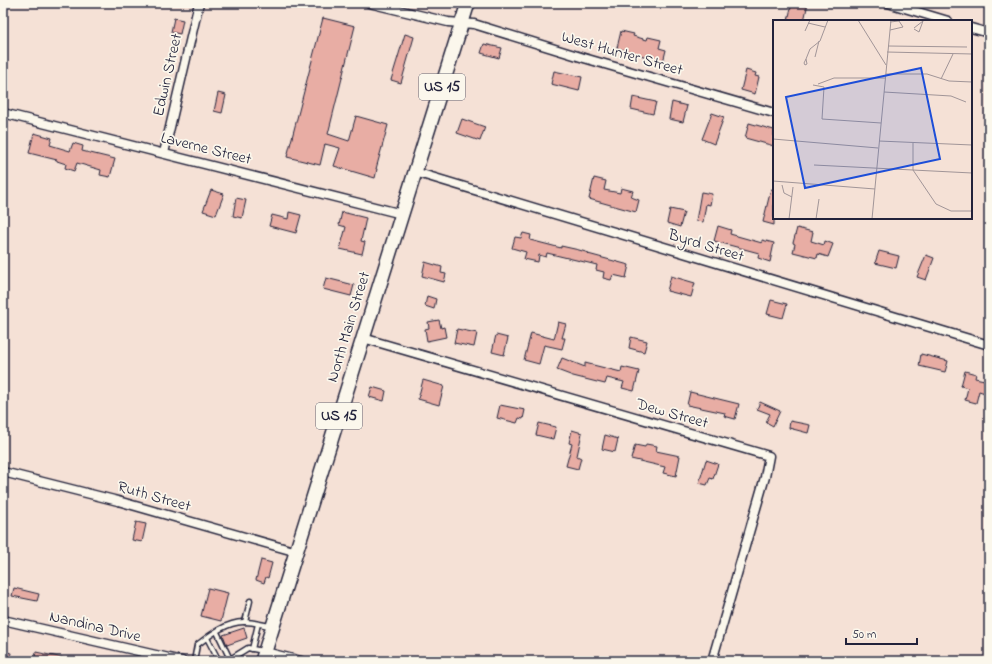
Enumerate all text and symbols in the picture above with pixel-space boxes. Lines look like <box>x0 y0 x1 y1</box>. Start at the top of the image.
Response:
inset map <box>773 20 972 219</box>
street label: West Hunter Street <box>559 25 686 83</box>
street label: Edwin Street <box>147 31 189 119</box>
road number: US 15 <box>419 74 465 100</box>
street label: Laverne Street <box>158 126 254 172</box>
street label: Byrd Street <box>664 223 747 269</box>
street label: North Main Street <box>321 268 377 385</box>
street label: Dew Street <box>632 392 711 436</box>
road number: US 15 <box>316 403 362 429</box>
street label: Ruth Street <box>115 475 194 519</box>
street label: Nandina Drive <box>47 605 144 649</box>
scale bar <box>846 620 917 646</box>
text: 50 m <box>852 626 876 644</box>

